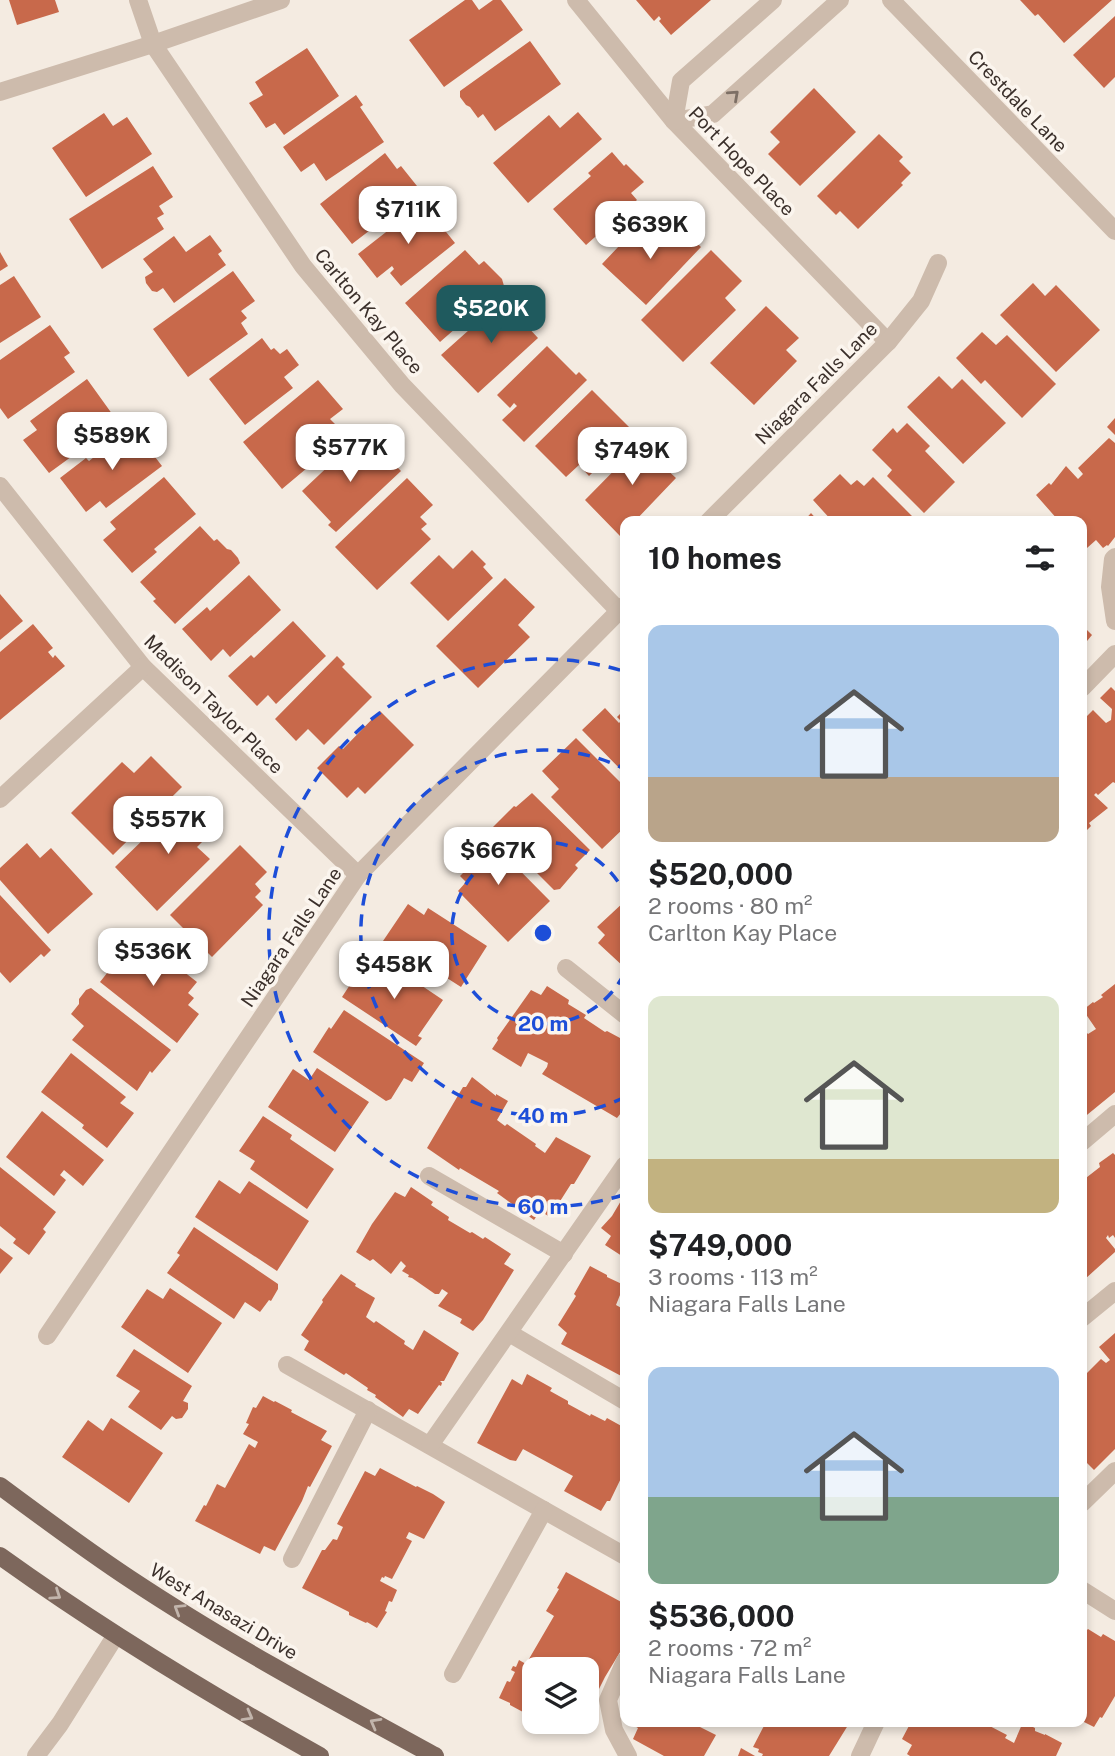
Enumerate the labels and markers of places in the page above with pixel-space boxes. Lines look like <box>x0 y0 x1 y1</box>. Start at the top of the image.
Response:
pin: $711K <box>359 187 457 246</box>
pin: $639K <box>601 202 699 261</box>
pin: $520K <box>442 286 540 345</box>
pin: $589K <box>63 412 161 472</box>
pin: $577K <box>301 424 399 484</box>
pin: $749K <box>583 428 681 487</box>
pin: $557K <box>119 796 217 856</box>
pin: $667K <box>449 828 547 887</box>
centre of rings <box>531 921 555 945</box>
pin: $536K <box>104 928 202 988</box>
pin: $458K <box>345 942 443 1001</box>

